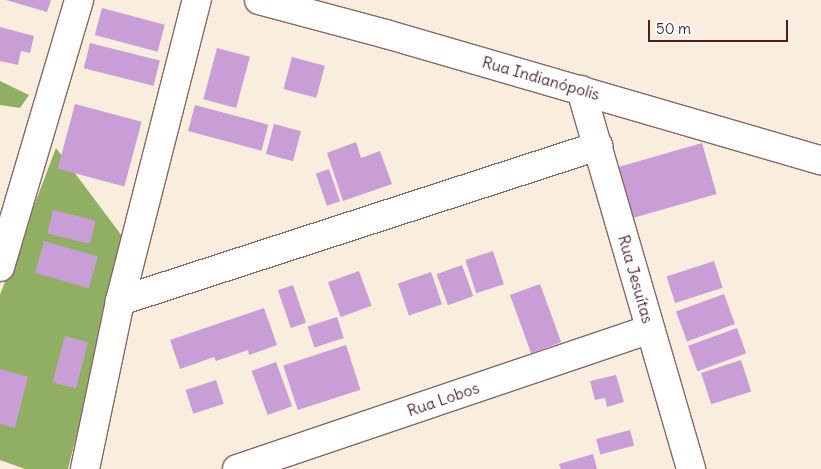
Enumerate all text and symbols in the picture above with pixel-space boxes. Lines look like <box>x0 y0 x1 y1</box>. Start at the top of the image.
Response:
scale bar <box>651 10 791 42</box>
text: 50 m <box>656 19 691 38</box>
street label: Rua Indianópolis <box>480 52 602 104</box>
street label: Rua Jesuítas <box>614 233 658 325</box>
street label: Rua Lobos <box>404 378 482 420</box>

